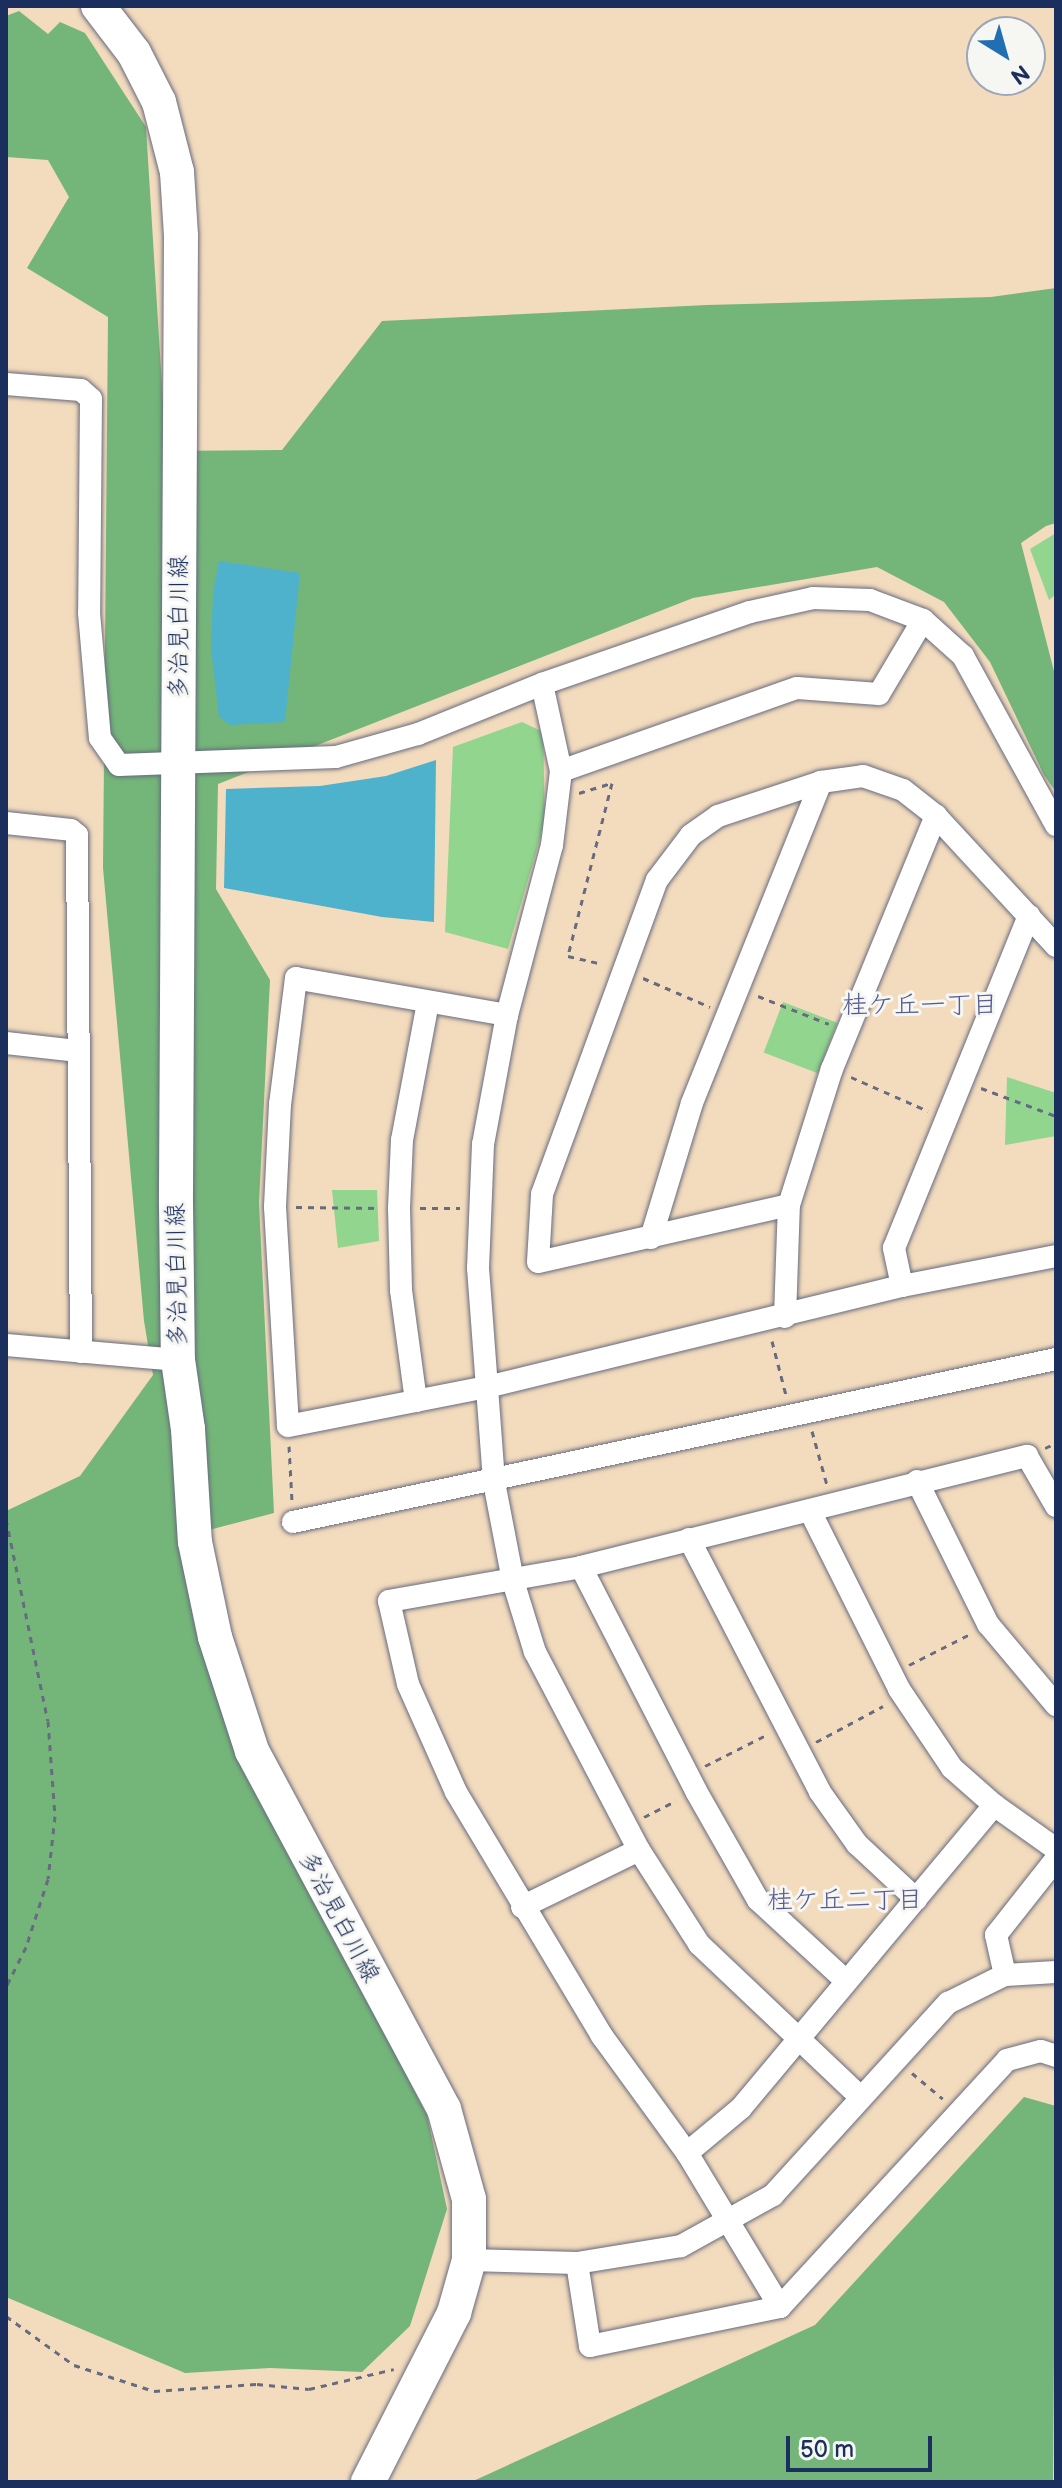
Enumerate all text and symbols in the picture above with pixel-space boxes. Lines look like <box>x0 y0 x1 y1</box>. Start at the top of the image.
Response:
north arrow <box>966 16 1046 96</box>
text: N <box>1005 58 1034 90</box>
street label: 多治見白川線 <box>165 555 193 699</box>
district label: 桂ケ丘一丁目 <box>842 990 998 1022</box>
street label: 多治見白川線 <box>161 1203 193 1347</box>
street label: 多治見白川線 <box>292 1847 386 1987</box>
district label: 桂ケ丘二丁目 <box>767 1885 923 1917</box>
scale bar <box>790 2420 936 2470</box>
text: 50 m <box>800 2435 854 2464</box>

